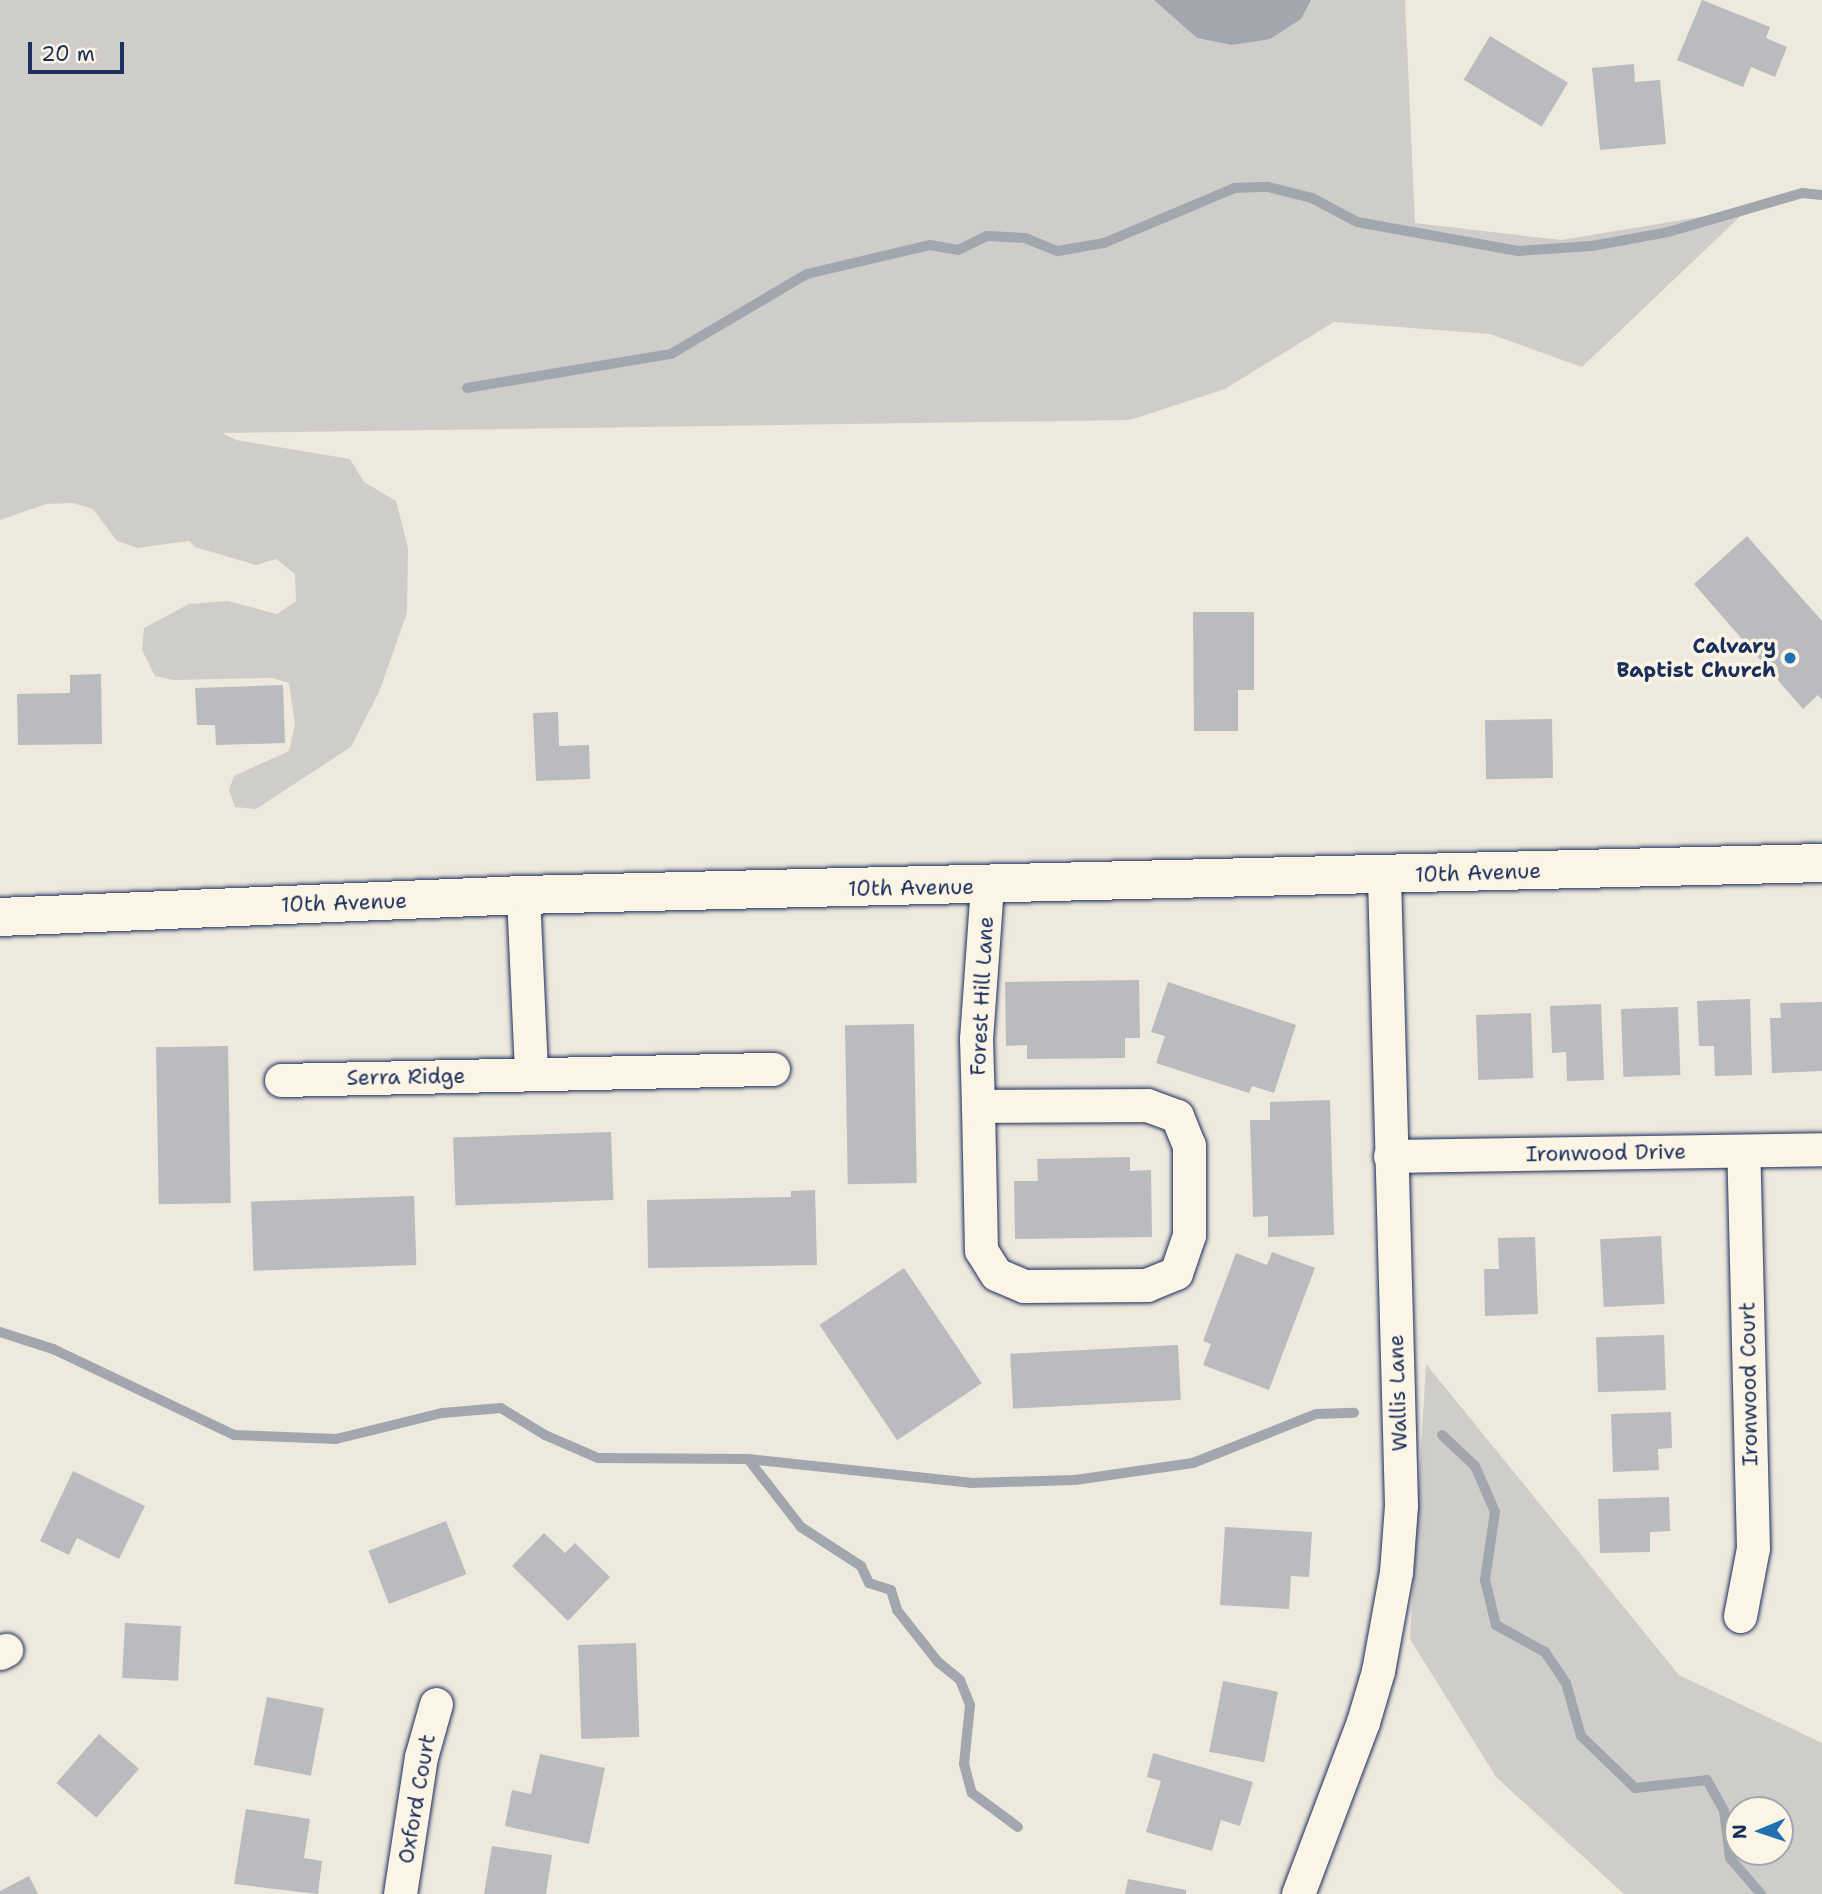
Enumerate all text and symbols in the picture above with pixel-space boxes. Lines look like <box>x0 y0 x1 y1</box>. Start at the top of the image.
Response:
scale bar <box>32 28 128 72</box>
text: 20 m <box>41 40 95 68</box>
place label: Calvary Baptist Church <box>1616 633 1776 683</box>
marker: Calvary Baptist Church <box>1782 650 1798 666</box>
street label: 10th Avenue <box>1415 858 1541 888</box>
street label: 10th Avenue <box>848 874 974 902</box>
street label: 10th Avenue <box>281 888 407 918</box>
street label: Forest Hill Lane <box>965 916 999 1076</box>
street label: Serra Ridge <box>346 1063 466 1091</box>
street label: Ironwood Drive <box>1526 1139 1686 1167</box>
street label: Ironwood Court <box>1735 1302 1763 1466</box>
street label: Wallis Lane <box>1383 1334 1413 1452</box>
street label: Oxford Court <box>393 1732 441 1866</box>
north arrow <box>1724 1796 1794 1866</box>
text: N <box>1727 1824 1752 1840</box>

